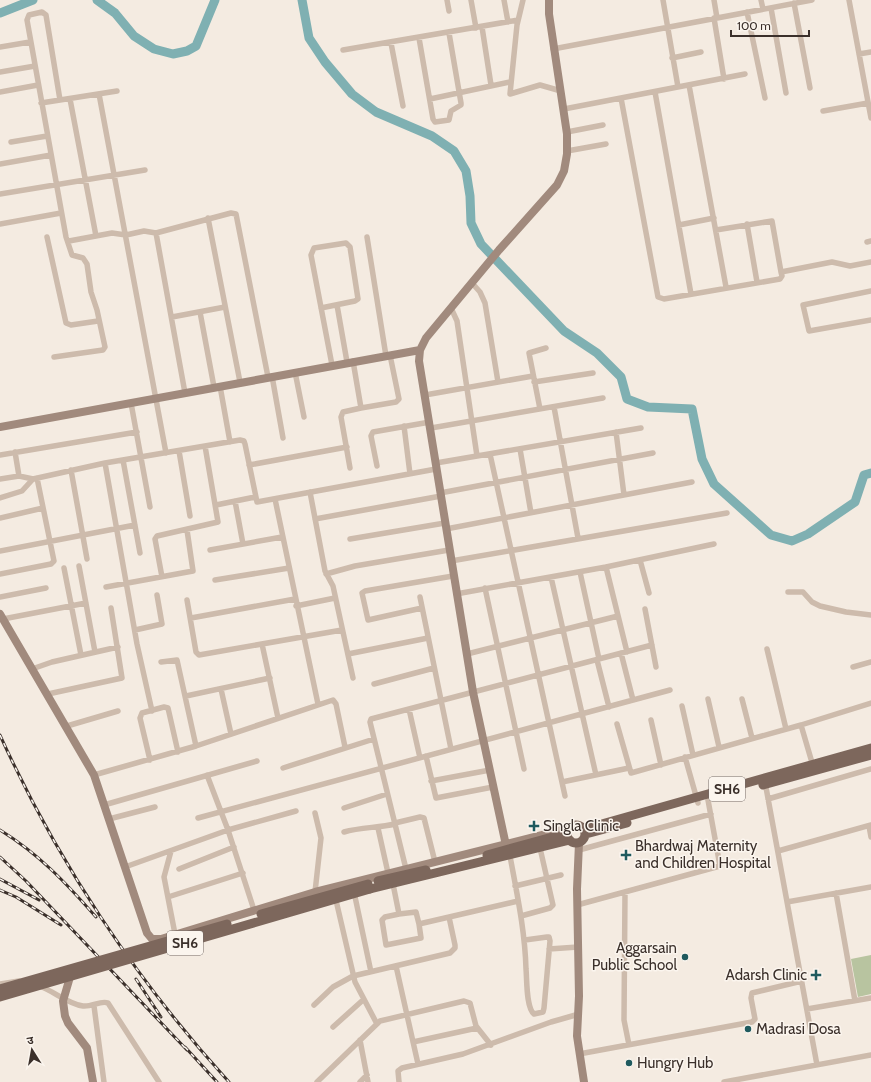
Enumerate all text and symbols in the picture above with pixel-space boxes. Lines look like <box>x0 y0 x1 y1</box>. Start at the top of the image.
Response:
scale bar <box>731 12 809 38</box>
text: 100 m <box>737 18 771 33</box>
road number: SH6 <box>709 777 745 801</box>
place label: Singla Clinic <box>543 817 619 835</box>
marker: Singla Clinic <box>528 820 540 832</box>
place label: Bhardwaj Maternity and Children Hospital <box>635 837 771 872</box>
marker: Bhardwaj Maternity and Children Hospital <box>620 849 632 861</box>
road number: SH6 <box>167 931 203 955</box>
place label: Aggarsain Public School <box>592 939 677 974</box>
marker: Aggarsain Public School <box>680 952 690 962</box>
place label: Adarsh Clinic <box>726 966 807 984</box>
marker: Adarsh Clinic <box>810 969 822 981</box>
place label: Madrasi Dosa <box>756 1020 841 1038</box>
marker: Madrasi Dosa <box>743 1024 753 1034</box>
north arrow <box>12 1030 52 1070</box>
text: उ <box>26 1033 35 1048</box>
place label: Hungry Hub <box>637 1054 713 1072</box>
marker: Hungry Hub <box>624 1058 634 1068</box>

